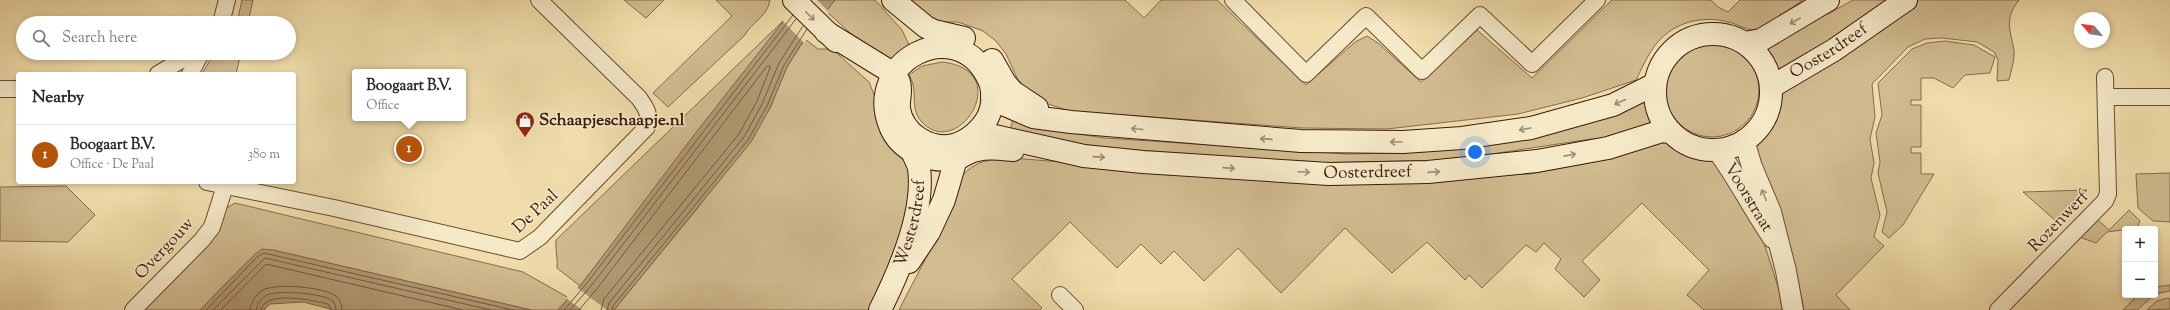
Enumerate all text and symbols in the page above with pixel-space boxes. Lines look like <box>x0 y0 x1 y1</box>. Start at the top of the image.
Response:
one-way arrow <box>806 11 815 21</box>
north arrow <box>2074 12 2110 48</box>
search box <box>16 16 296 60</box>
street label: Oosterdreef <box>1786 17 1874 85</box>
one-way arrow <box>1789 17 1801 25</box>
icon: search <box>30 27 52 49</box>
text: Search here <box>62 28 137 49</box>
popup <box>352 69 466 121</box>
text: Boogaart B.V. <box>366 76 452 97</box>
text: Nearby <box>32 86 84 110</box>
text: Office <box>366 97 400 115</box>
one-way arrow <box>1615 98 1627 106</box>
place label: Schaapjeschaapje.nl <box>539 109 685 133</box>
shop icon: Schaapjeschaapje.nl <box>514 110 536 138</box>
one-way arrow <box>1130 125 1143 132</box>
one-way arrow <box>1519 125 1532 133</box>
pin: 1 <box>396 134 422 164</box>
text: Boogaart B.V. <box>70 135 155 156</box>
one-way arrow <box>1260 135 1273 142</box>
one-way arrow <box>1390 138 1403 146</box>
your location <box>1465 142 1485 162</box>
text: 1 <box>43 146 47 164</box>
text: 380 m <box>248 146 280 164</box>
one-way arrow <box>1563 151 1576 159</box>
one-way arrow <box>1092 154 1105 161</box>
text: Office · De Paal <box>70 156 154 174</box>
street label: Voorstraat <box>1718 158 1778 237</box>
street label: Oosterdreef <box>1323 160 1413 186</box>
one-way arrow <box>1222 164 1235 171</box>
one-way arrow <box>1427 168 1440 175</box>
one-way arrow <box>1297 169 1310 176</box>
street label: Westerdreef <box>889 178 932 270</box>
street label: De Paal <box>508 184 564 239</box>
street label: Rozenwerf <box>2024 185 2095 258</box>
one-way arrow <box>1760 190 1767 202</box>
street label: Overgouw <box>130 212 200 285</box>
map controls <box>2122 226 2158 298</box>
button: + <box>2122 226 2158 262</box>
button: − <box>2122 262 2158 298</box>

